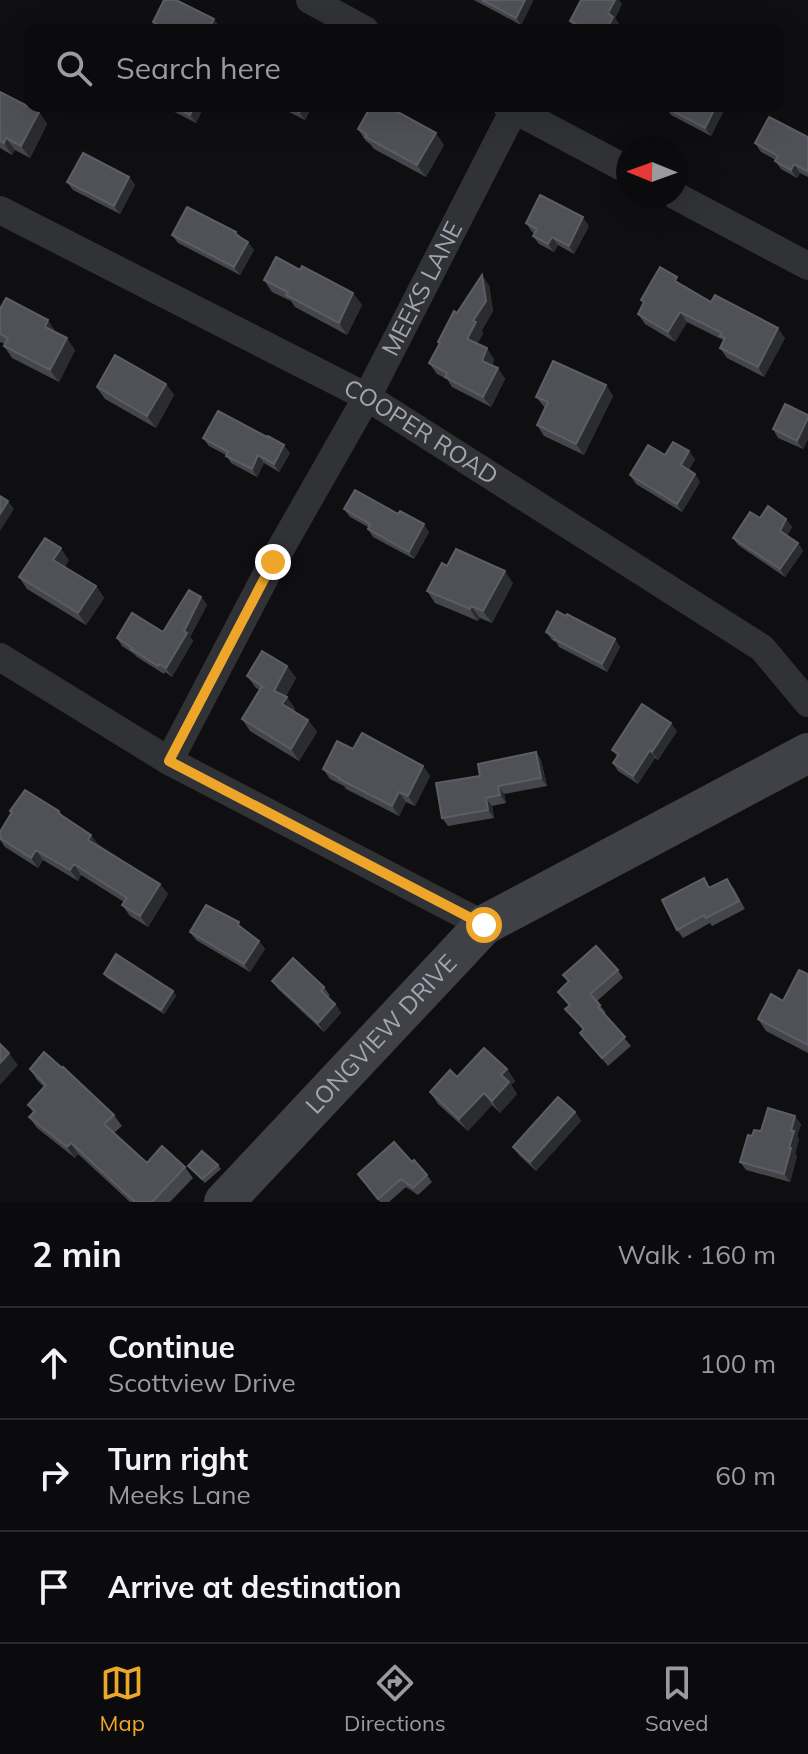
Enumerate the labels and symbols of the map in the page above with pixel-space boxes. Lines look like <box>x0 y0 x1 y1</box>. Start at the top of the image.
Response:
north arrow <box>616 136 688 208</box>
street label: MEEKS LANE <box>375 216 468 361</box>
street label: COOPER ROAD <box>339 372 504 490</box>
route end <box>255 544 291 580</box>
route start <box>466 907 502 943</box>
street label: LONGVIEW DRIVE <box>299 948 463 1120</box>

